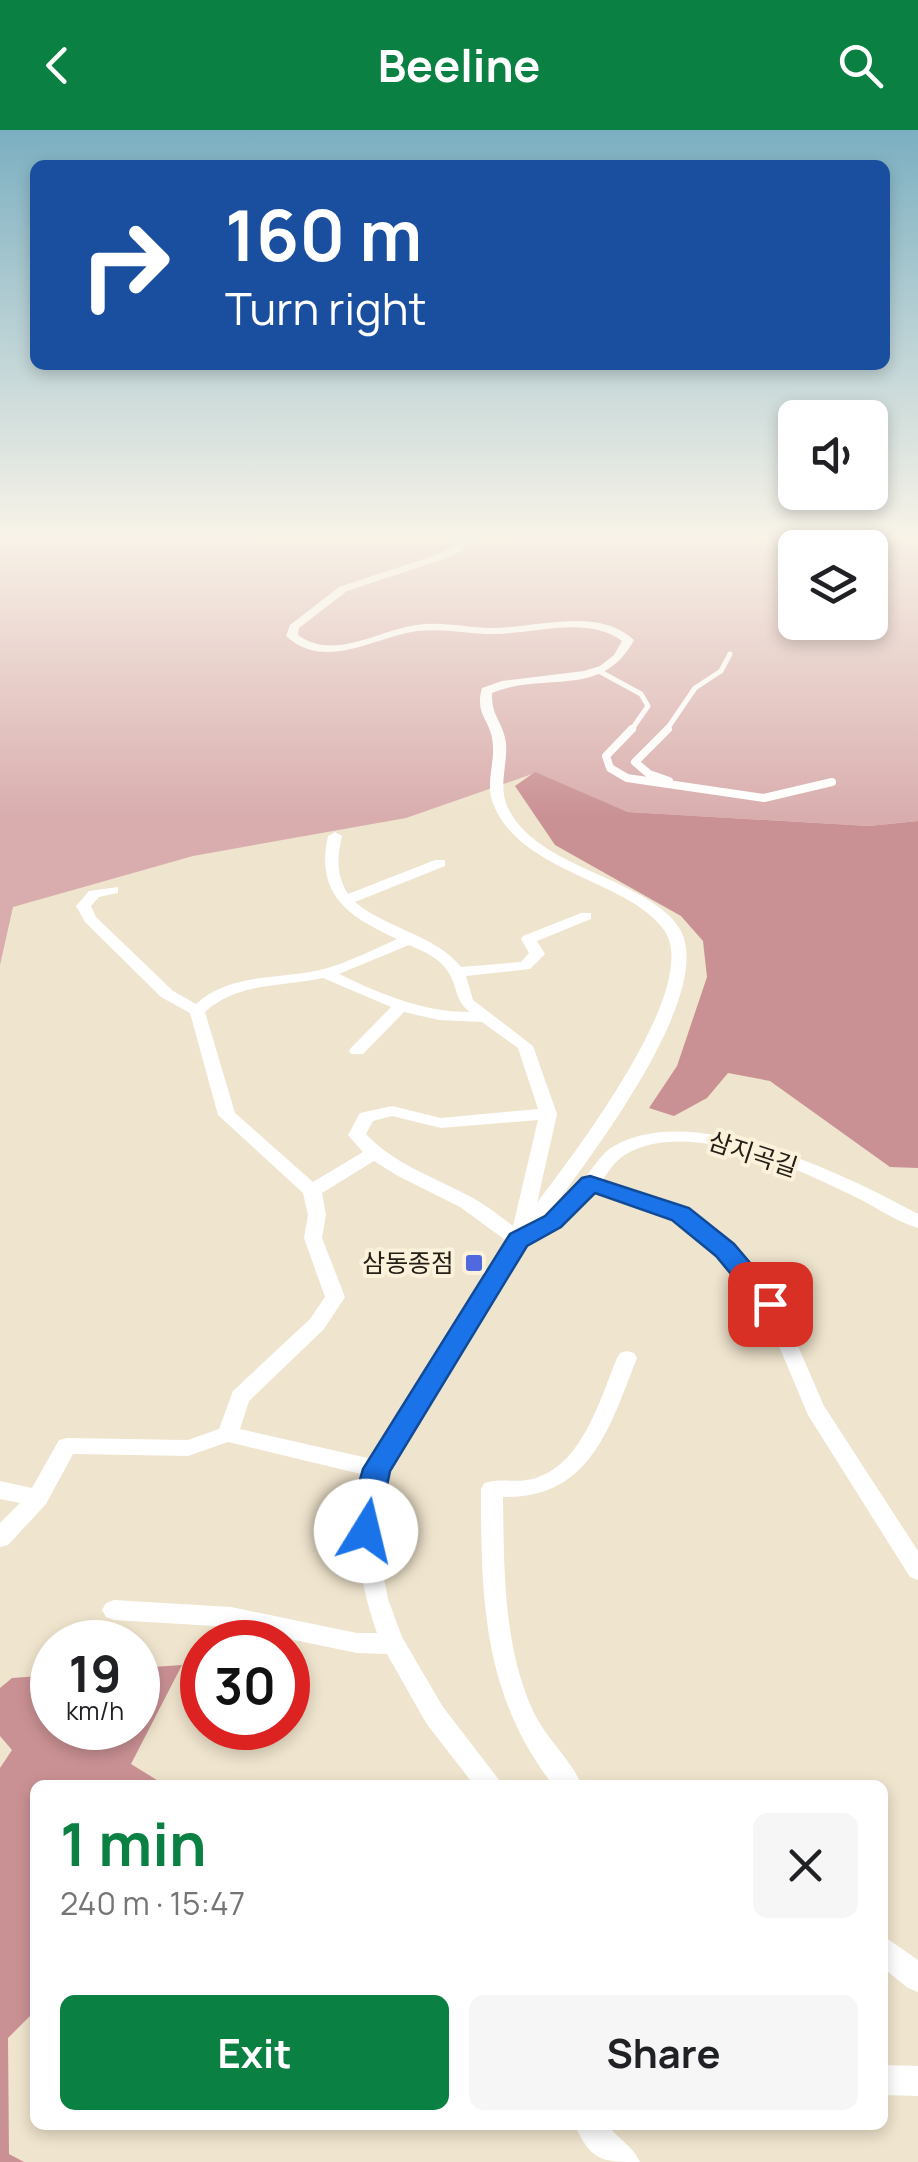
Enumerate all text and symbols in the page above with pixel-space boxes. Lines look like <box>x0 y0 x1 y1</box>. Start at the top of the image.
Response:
text: Beeline <box>378 34 540 96</box>
icon: back <box>30 38 85 93</box>
icon: search <box>833 38 888 93</box>
text: 160 m <box>225 186 422 282</box>
icon: right <box>60 200 190 330</box>
text: Turn right <box>225 277 426 339</box>
map controls <box>778 400 888 640</box>
button: sound <box>778 400 888 510</box>
button: layers <box>778 530 888 640</box>
street label: 삼지곡길 <box>704 1123 802 1184</box>
place label: 삼동종점 <box>362 1245 454 1280</box>
marker: 삼동종점 <box>463 1252 485 1274</box>
pin <box>728 1262 813 1347</box>
icon: arrive <box>743 1277 798 1332</box>
position arrow <box>314 1479 418 1583</box>
speed limit sign: 30 <box>180 1620 310 1750</box>
text: 19 <box>69 1639 121 1707</box>
text: km/h <box>66 1693 124 1728</box>
text: 1 min <box>60 1802 207 1884</box>
button: close <box>753 1813 858 1918</box>
text: 240 m · 15:47 <box>60 1881 245 1925</box>
button: Exit <box>60 1995 449 2110</box>
button: Share <box>469 1995 858 2110</box>

